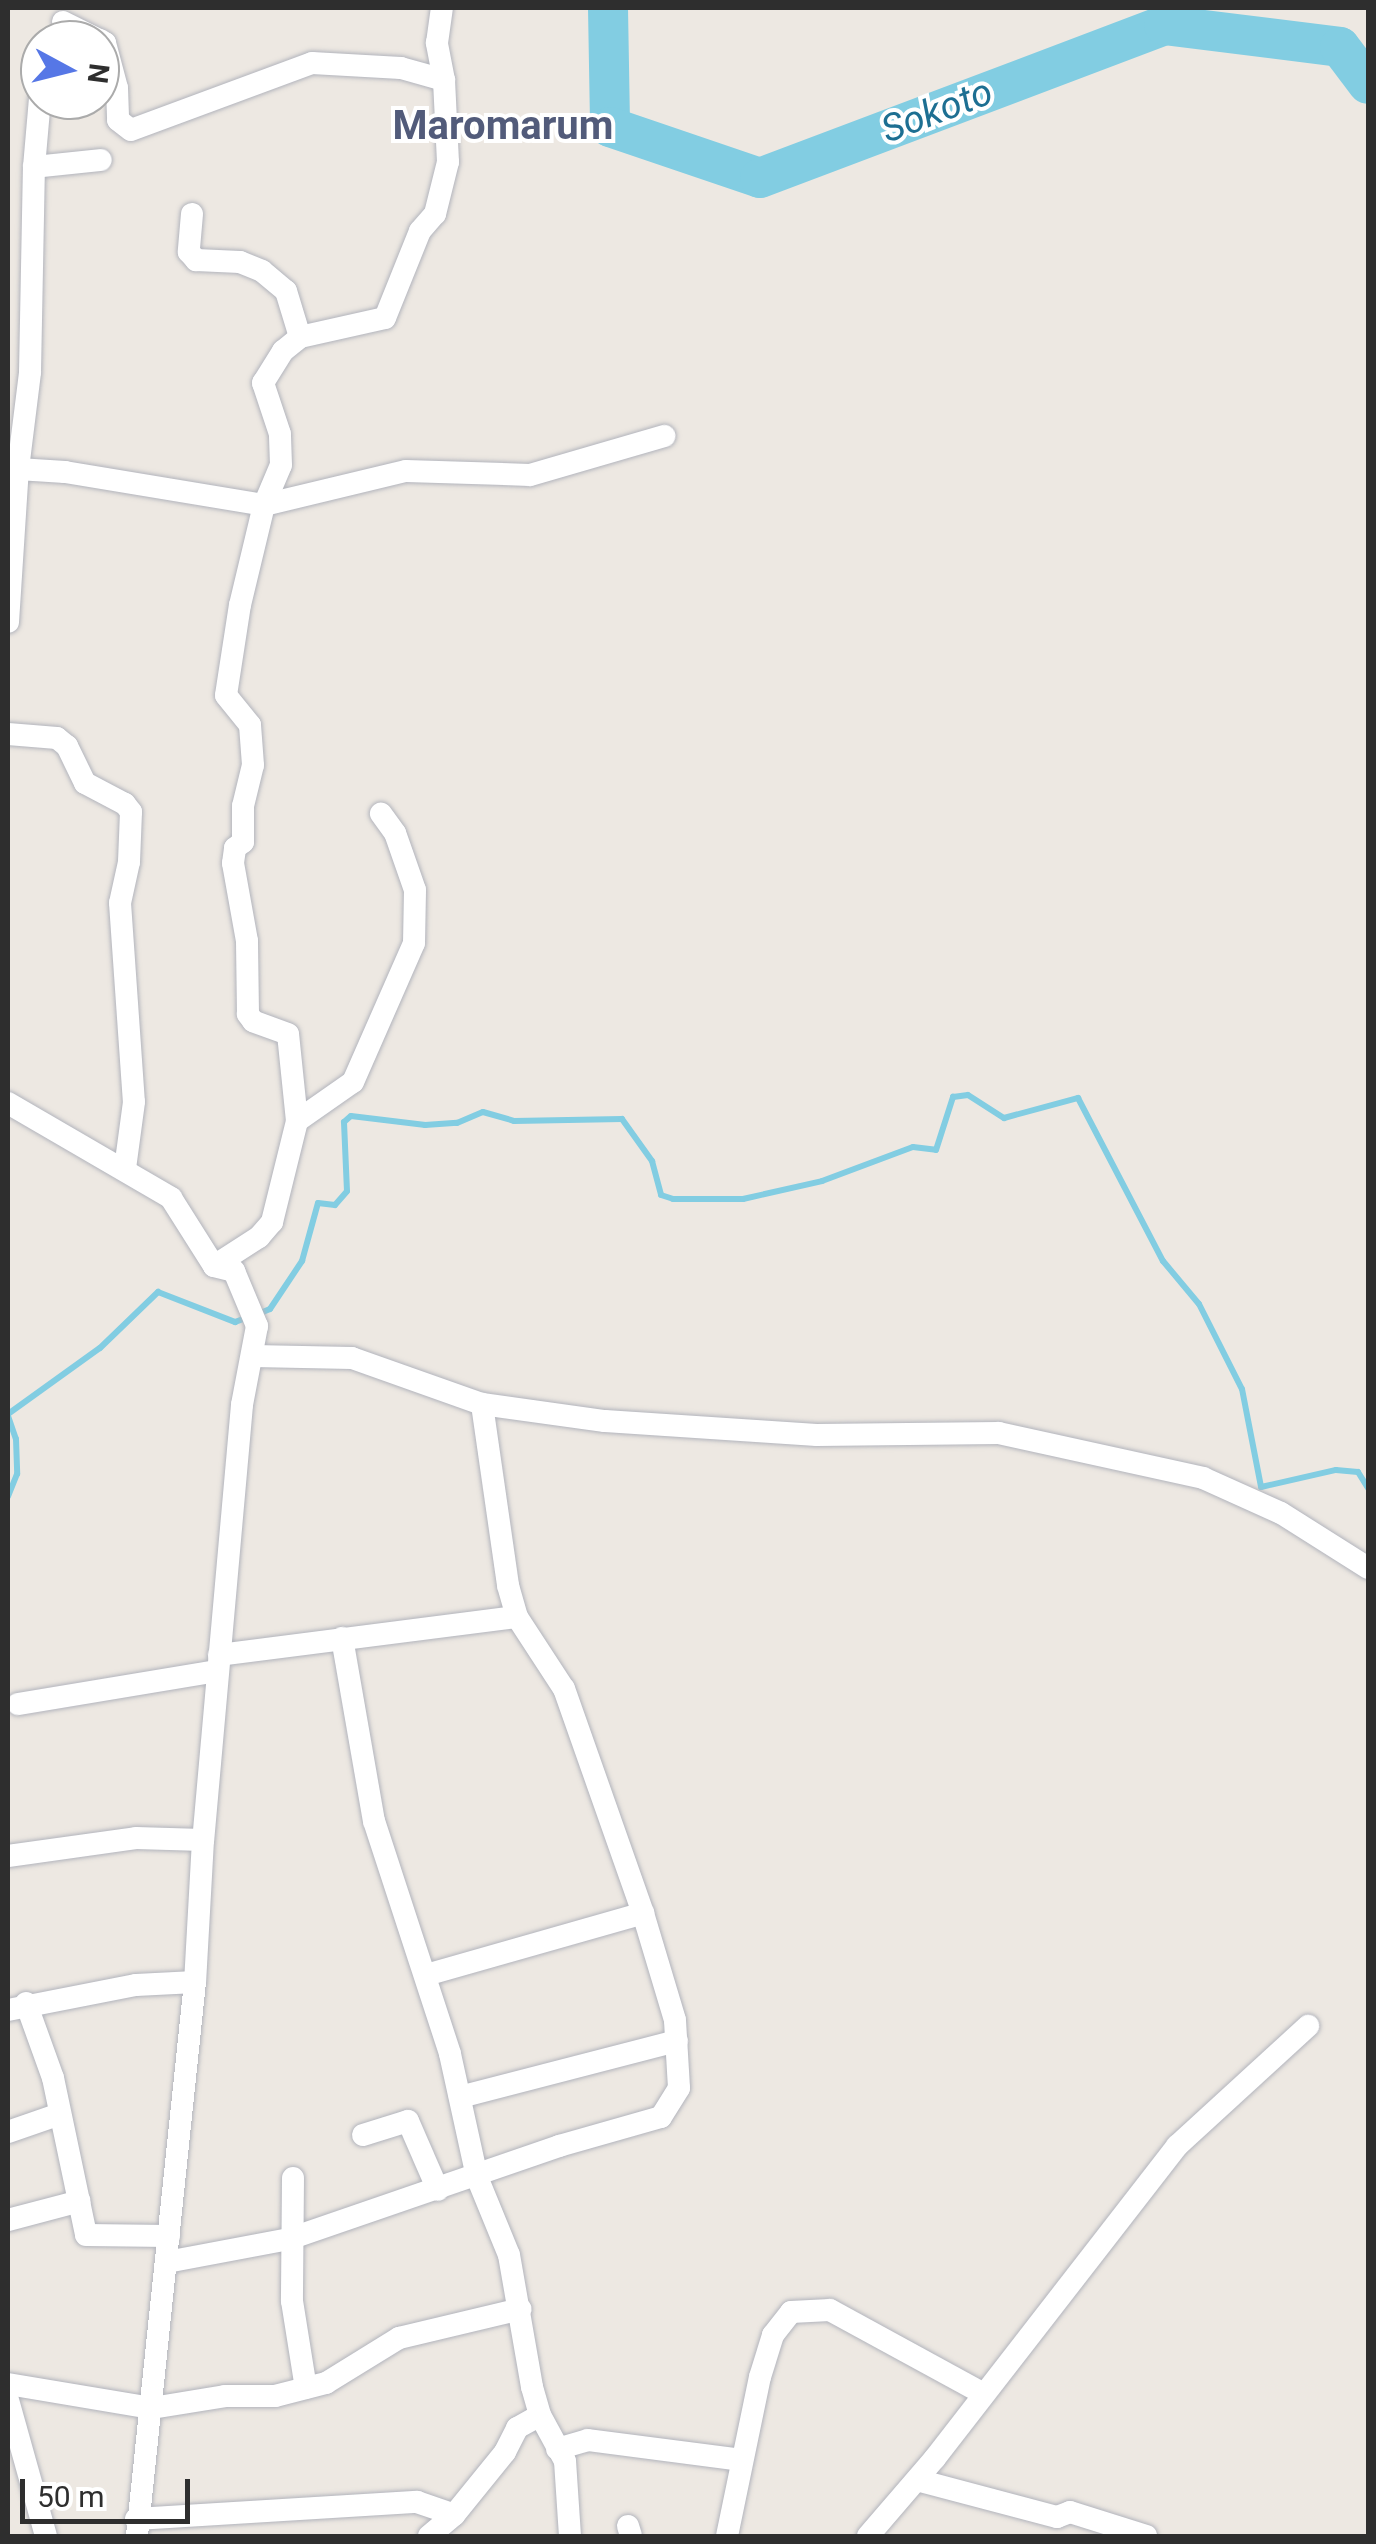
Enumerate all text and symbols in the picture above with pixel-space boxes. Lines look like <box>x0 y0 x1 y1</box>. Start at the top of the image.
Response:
north arrow <box>20 20 120 120</box>
text: N <box>81 62 116 85</box>
water label: Sokoto <box>875 69 999 153</box>
district label: Maromarum <box>393 102 613 150</box>
scale bar <box>25 2459 195 2521</box>
text: 50 m <box>37 2479 104 2514</box>

